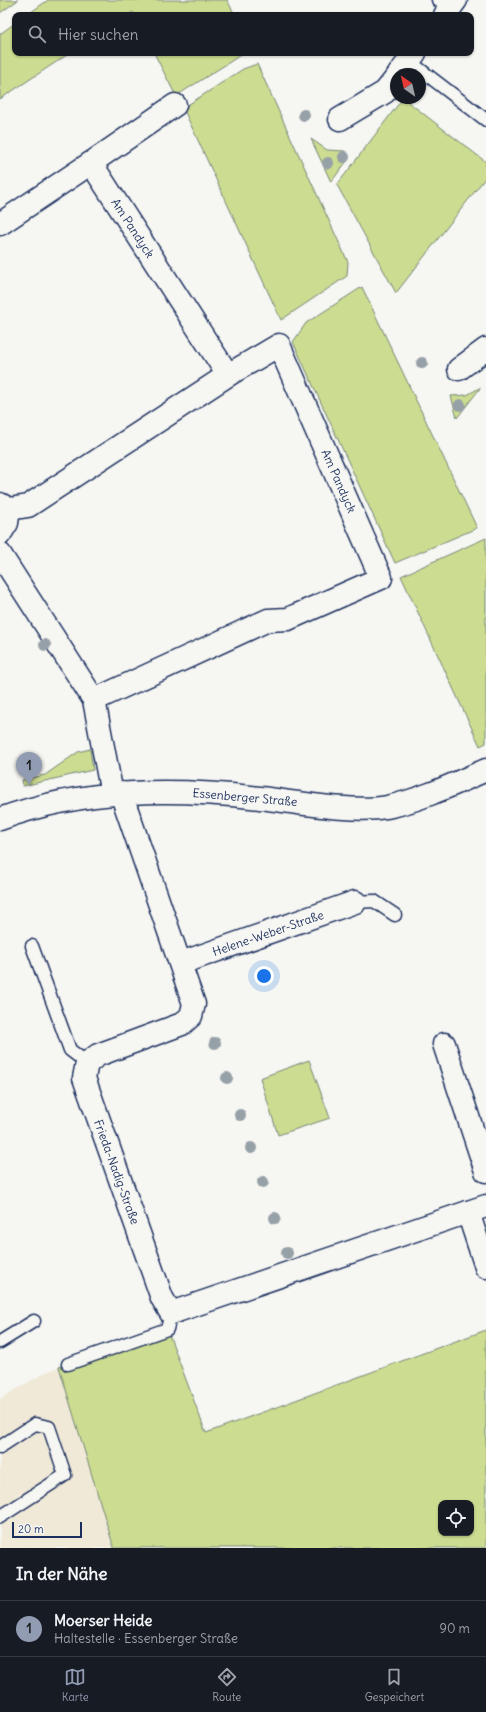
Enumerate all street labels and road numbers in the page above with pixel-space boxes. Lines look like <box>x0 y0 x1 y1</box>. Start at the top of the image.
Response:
street label: Am Pandyck <box>108 195 158 261</box>
street label: Am Pandyck <box>318 447 360 515</box>
street label: Essenberger Straße <box>192 785 298 809</box>
street label: Helene-Weber-Straße <box>210 907 326 959</box>
street label: Frieda-Nadig-Straße <box>91 1118 143 1226</box>

